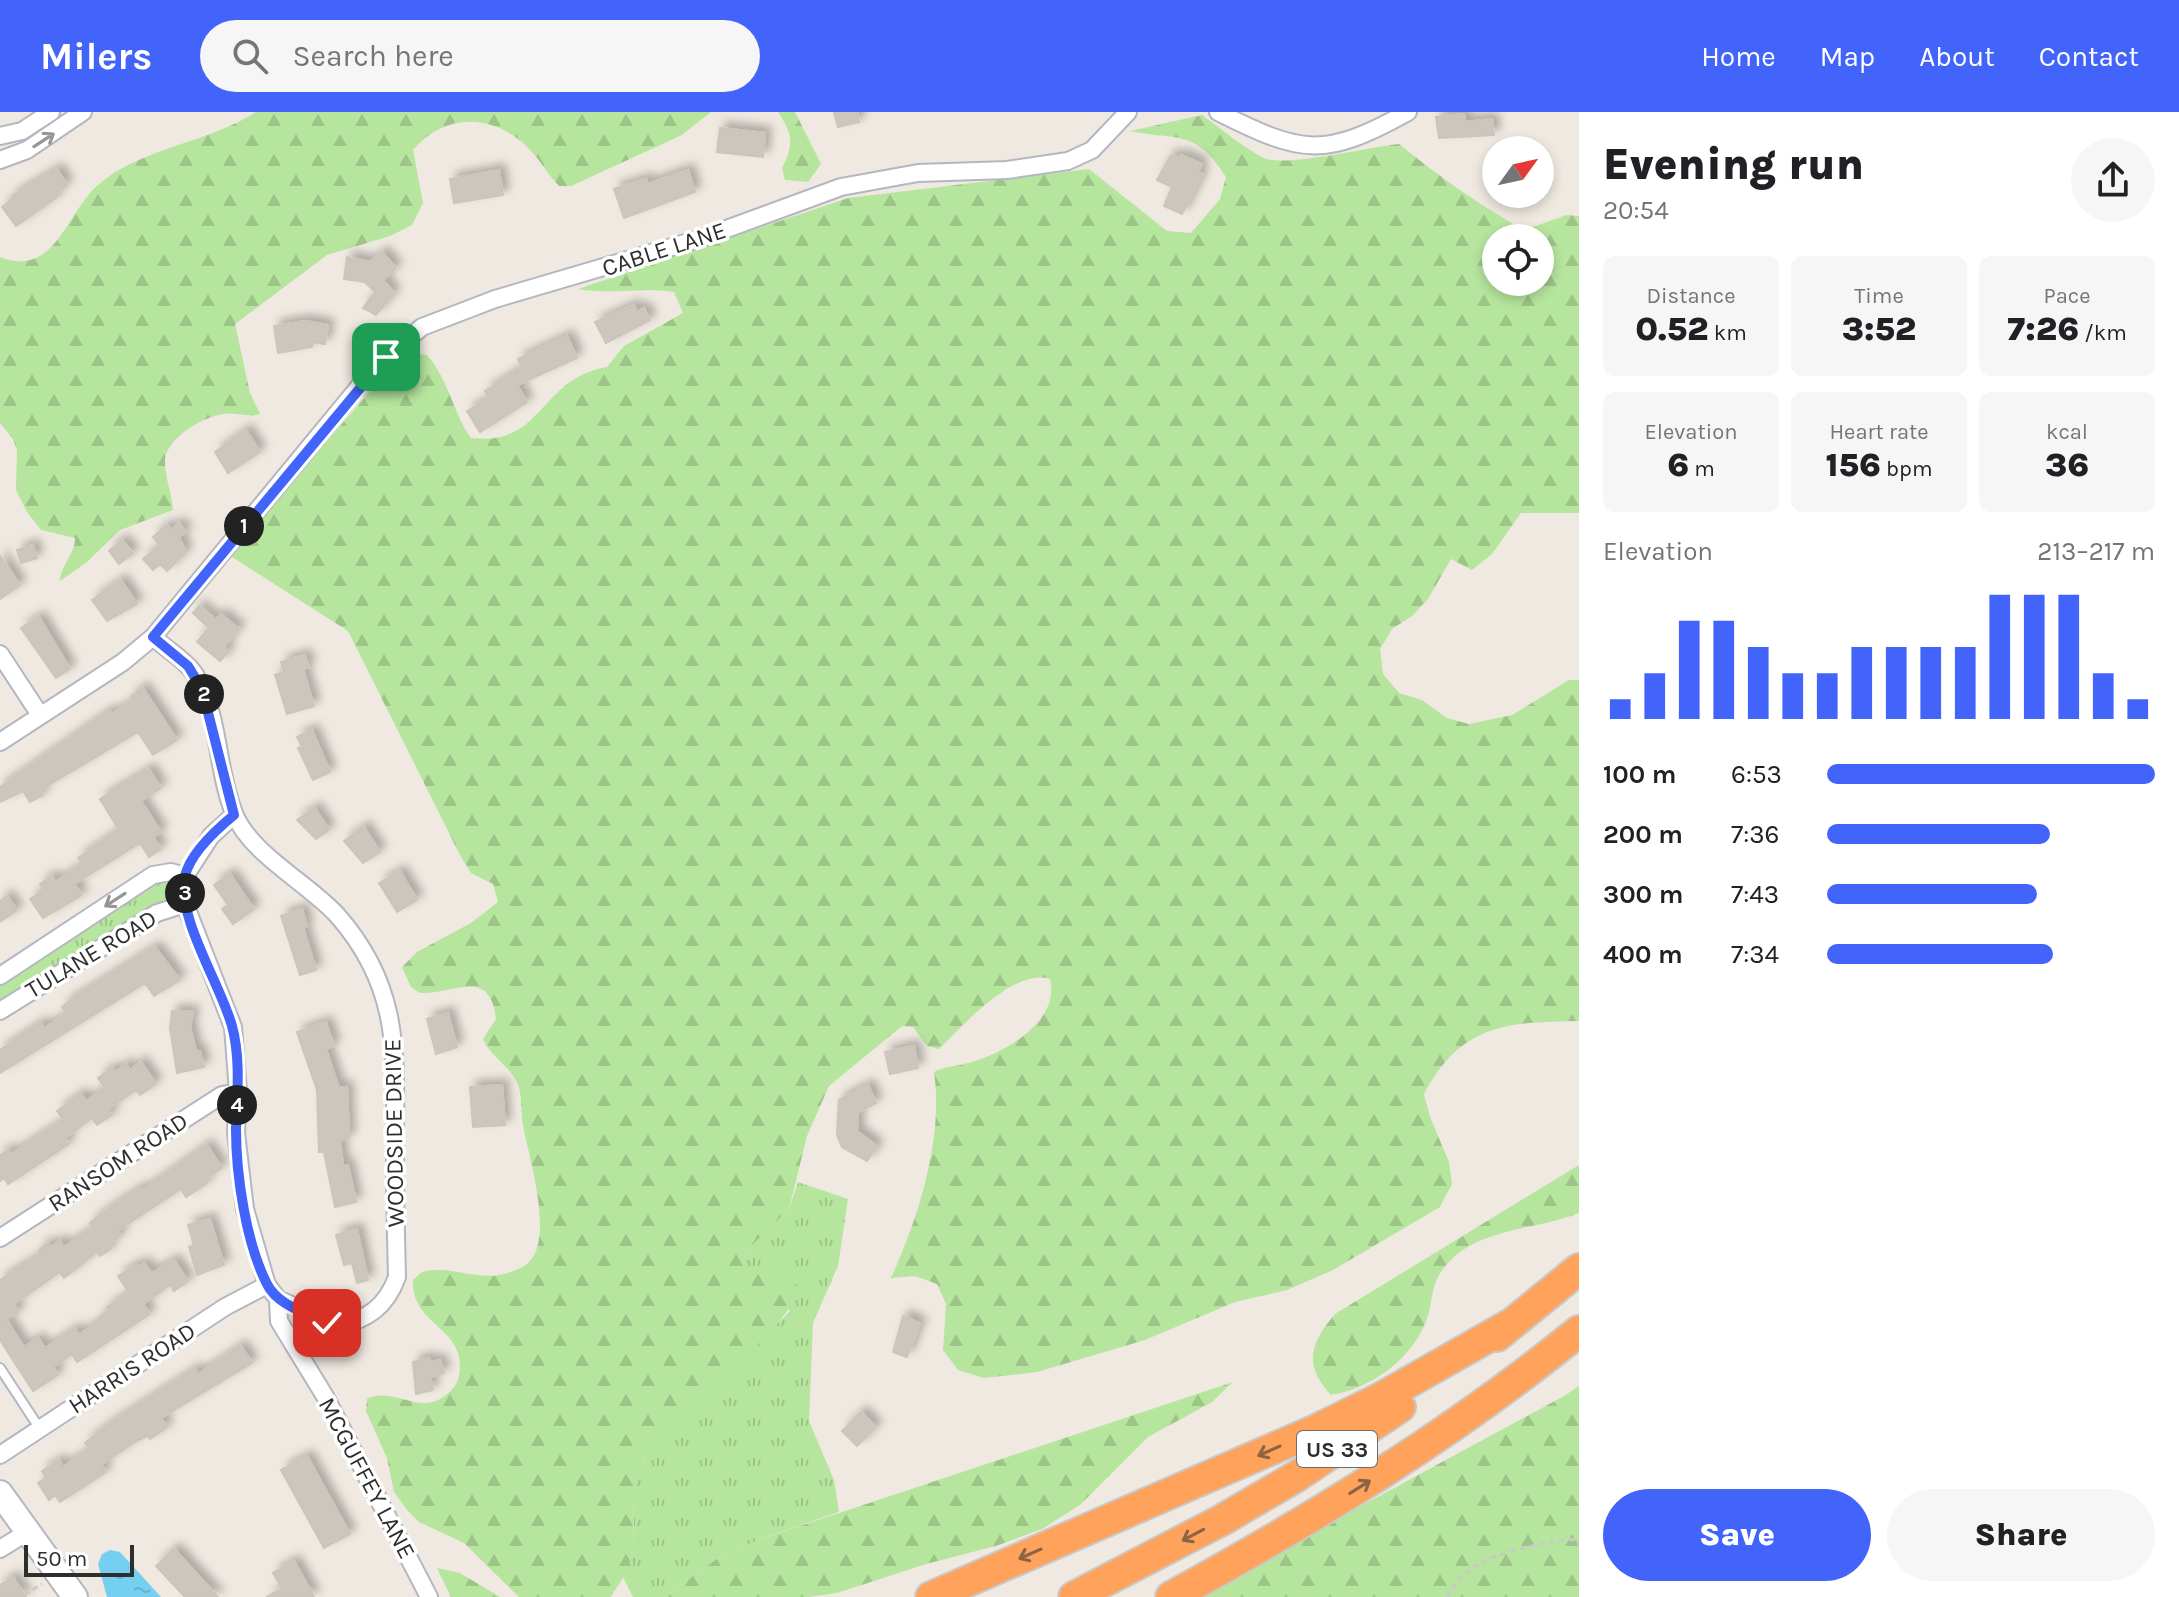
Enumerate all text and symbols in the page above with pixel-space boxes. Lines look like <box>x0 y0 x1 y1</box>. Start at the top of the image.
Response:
search box <box>200 20 760 92</box>
text: Milers <box>40 34 152 79</box>
icon: search <box>228 34 272 78</box>
text: Search here <box>292 38 454 74</box>
text: Home <box>1701 40 1776 73</box>
text: Map <box>1820 40 1875 73</box>
text: About <box>1919 40 1995 73</box>
text: Contact <box>2039 40 2139 73</box>
one-way arrow <box>32 131 54 148</box>
north arrow <box>1482 136 1554 208</box>
map controls <box>1482 136 1554 296</box>
button: share <box>2071 138 2155 222</box>
text: Evening run <box>1603 139 1864 190</box>
text: 20:54 <box>1603 195 1669 226</box>
street label: CABLE LANE <box>598 216 730 282</box>
button: locate <box>1482 224 1554 296</box>
text: Distance <box>1647 283 1735 309</box>
text: Time <box>1854 283 1904 309</box>
text: Pace <box>2044 283 2090 309</box>
text: 0.52 <box>1635 309 1709 349</box>
text: 3:52 <box>1842 309 1916 349</box>
text: 7:26 <box>2007 309 2079 349</box>
text: km <box>1709 320 1747 346</box>
text: /km <box>2079 320 2127 346</box>
pin <box>352 323 420 391</box>
icon: arrive <box>364 335 408 379</box>
text: Elevation <box>1644 419 1738 445</box>
text: Heart rate <box>1829 419 1929 445</box>
text: kcal <box>2046 419 2088 445</box>
text: 6 <box>1667 445 1689 485</box>
text: 156 <box>1825 445 1881 485</box>
text: 36 <box>2045 445 2089 485</box>
text: m <box>1689 456 1715 482</box>
text: bpm <box>1881 456 1933 482</box>
pin: 1 <box>224 506 264 546</box>
text: 1 <box>240 513 248 539</box>
text: Elevation <box>1603 536 1713 567</box>
text: 213–217 m <box>2037 536 2155 567</box>
pin: 2 <box>184 674 224 714</box>
text: 2 <box>197 681 211 707</box>
text: 100 m <box>1603 759 1676 790</box>
text: 6:53 <box>1731 759 1782 790</box>
text: 200 m <box>1603 819 1683 850</box>
text: 7:36 <box>1731 819 1779 850</box>
pin: 3 <box>165 873 205 913</box>
text: 300 m <box>1603 879 1683 910</box>
text: 7:43 <box>1731 879 1779 910</box>
text: 3 <box>178 880 192 906</box>
one-way arrow <box>104 892 127 908</box>
street label: TULANE ROAD <box>20 904 162 1004</box>
text: 400 m <box>1603 939 1683 970</box>
text: 7:34 <box>1731 939 1779 970</box>
street label: WOODSIDE DRIVE <box>378 1038 410 1228</box>
pin: 4 <box>217 1085 257 1125</box>
text: 4 <box>230 1092 244 1118</box>
street label: RANSOM ROAD <box>43 1106 193 1218</box>
pin <box>293 1289 361 1357</box>
icon: check <box>305 1301 349 1345</box>
street label: HARRIS ROAD <box>63 1317 201 1419</box>
street label: MCGUFFEY LANE <box>313 1393 421 1563</box>
road number: US 33 <box>1297 1431 1377 1467</box>
one-way arrow <box>1257 1444 1282 1459</box>
one-way arrow <box>1348 1479 1370 1496</box>
button: Save <box>1603 1489 1871 1581</box>
button: Share <box>1887 1489 2155 1581</box>
one-way arrow <box>1181 1528 1205 1544</box>
scale bar <box>24 1541 134 1577</box>
text: 50 m <box>36 1546 87 1572</box>
one-way arrow <box>1018 1548 1043 1563</box>

